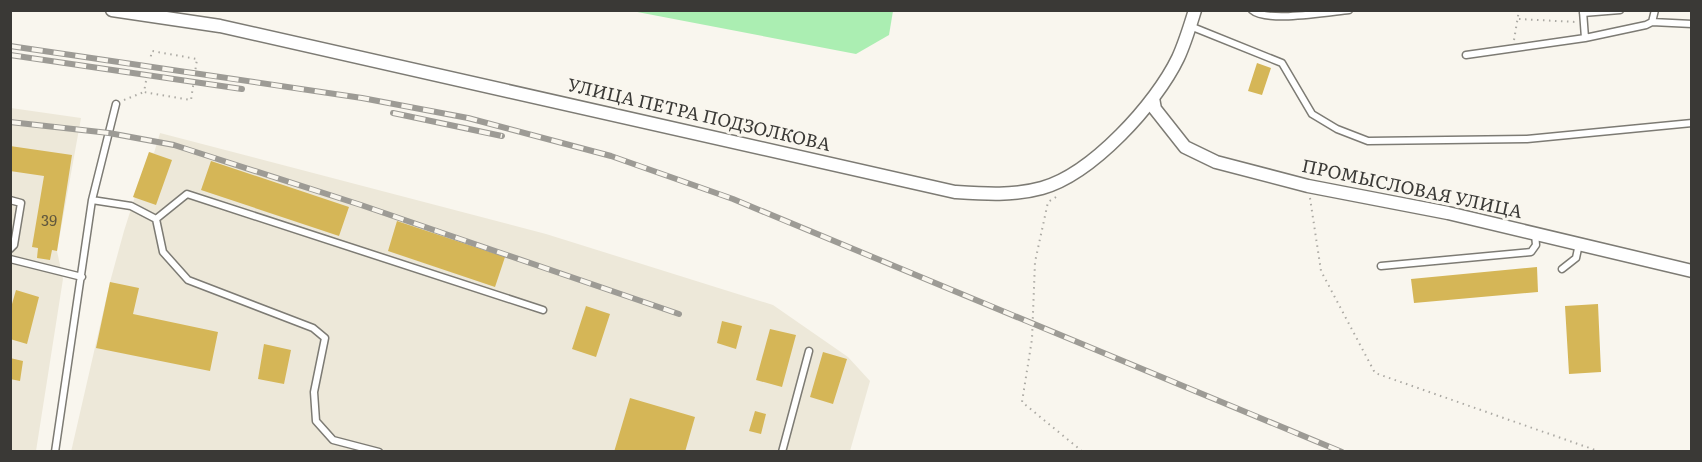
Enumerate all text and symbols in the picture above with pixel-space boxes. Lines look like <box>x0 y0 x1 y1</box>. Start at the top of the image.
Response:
street label: УЛИЦА ПЕТРА ПОДЗОЛКОВА <box>565 70 833 157</box>
street label: ПРОМЫСЛОВАЯ УЛИЦА <box>1299 151 1525 224</box>
house number: 39 <box>41 208 57 231</box>

